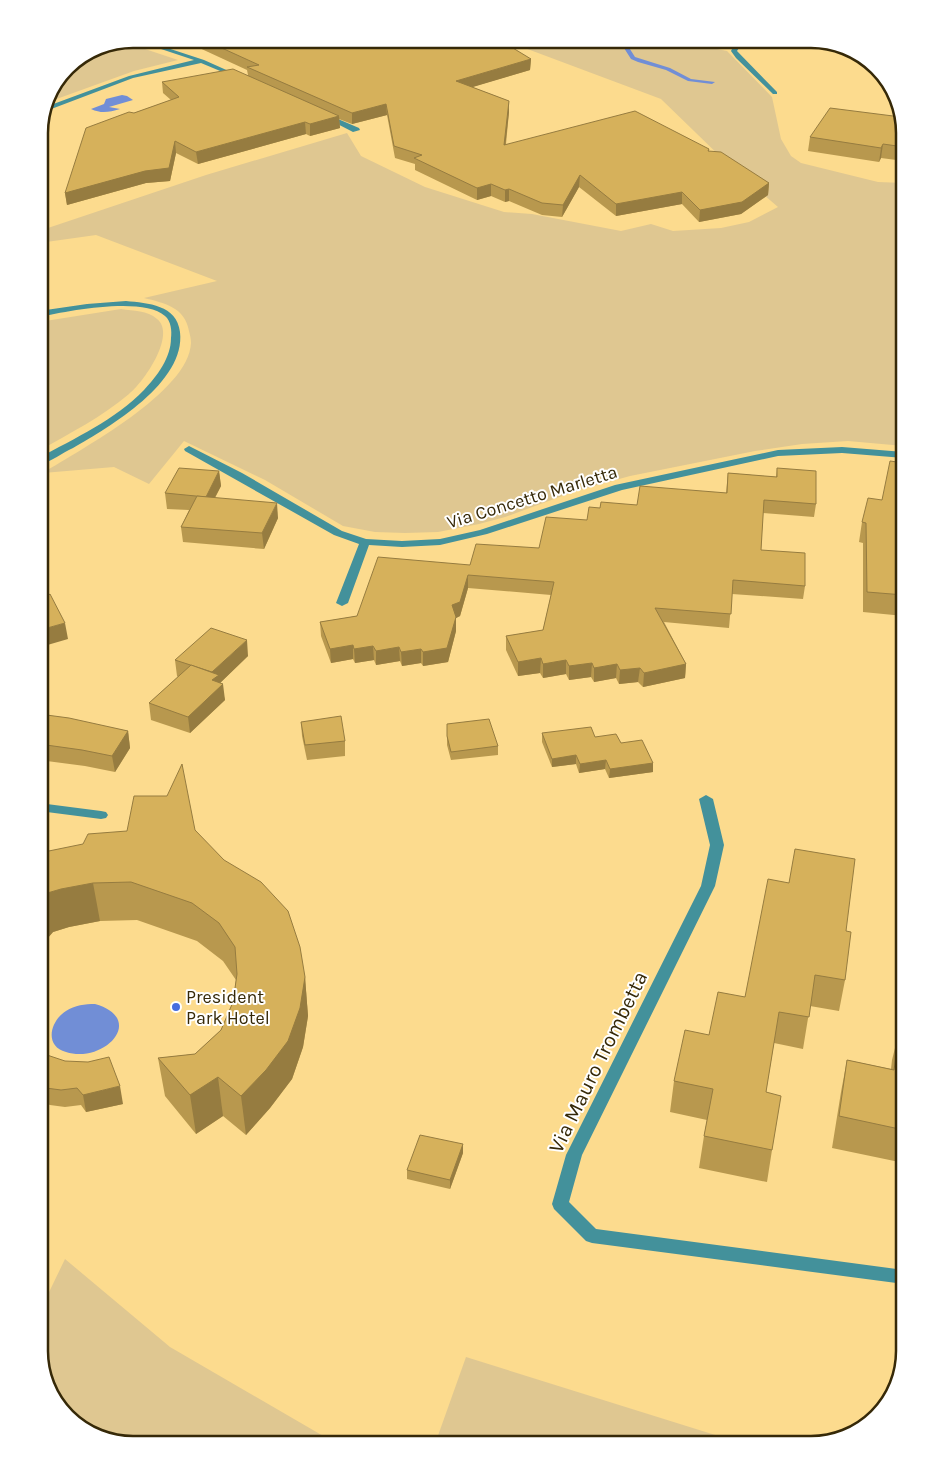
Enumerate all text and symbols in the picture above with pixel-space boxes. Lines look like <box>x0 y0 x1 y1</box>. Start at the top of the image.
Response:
street label: Via Concetto Marletta <box>444 461 620 533</box>
street label: Via Mauro Trombetta <box>544 967 652 1157</box>
place label: President Park Hotel <box>186 986 270 1029</box>
marker: President Park Hotel <box>170 1001 182 1013</box>

